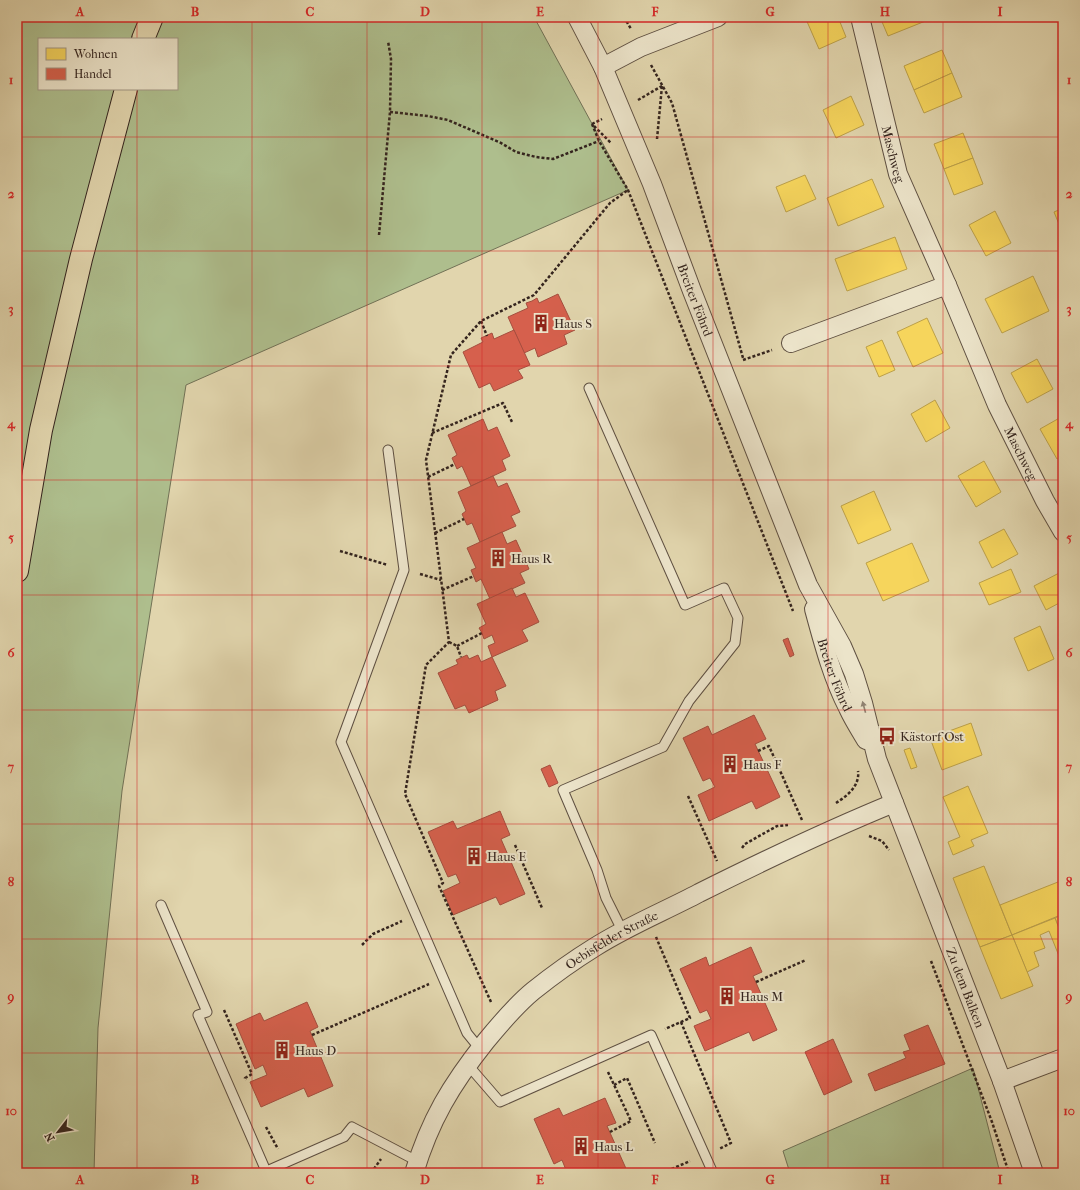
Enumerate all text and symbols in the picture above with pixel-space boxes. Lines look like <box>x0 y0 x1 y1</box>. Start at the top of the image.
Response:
text: A <box>75 4 85 19</box>
text: B <box>191 4 200 19</box>
text: C <box>306 4 315 19</box>
text: D <box>420 4 430 19</box>
text: E <box>536 4 544 19</box>
text: F <box>651 4 659 19</box>
text: G <box>765 4 775 19</box>
text: H <box>880 4 891 19</box>
text: I <box>997 4 1003 19</box>
legend <box>38 38 178 90</box>
text: Wohnen <box>73 47 118 61</box>
text: Handel <box>74 67 112 81</box>
text: 1 <box>9 72 14 87</box>
text: 1 <box>1067 72 1072 87</box>
street label: Maschweg <box>879 124 909 186</box>
text: 2 <box>8 186 15 201</box>
text: 2 <box>1066 186 1073 201</box>
street label: Breiter Föhrd <box>675 261 717 339</box>
text: 3 <box>8 301 14 317</box>
text: 3 <box>1066 301 1072 317</box>
building icon: Haus S <box>531 313 551 333</box>
place label: Haus S <box>554 316 592 331</box>
text: 4 <box>6 416 16 432</box>
text: 4 <box>1064 416 1074 432</box>
street label: Maschweg <box>1001 424 1041 484</box>
text: 5 <box>8 530 14 545</box>
text: 5 <box>1066 530 1072 545</box>
building icon: Haus R <box>488 548 508 568</box>
place label: Haus R <box>511 551 552 566</box>
street label: Breiter Föhrd <box>815 636 856 714</box>
text: 6 <box>7 645 15 660</box>
text: 6 <box>1065 645 1073 660</box>
one-way arrow <box>861 701 867 713</box>
bus stop icon: Kästorf Ost <box>877 726 897 746</box>
place label: Kästorf Ost <box>900 729 964 744</box>
building icon: Haus F <box>720 754 740 774</box>
place label: Haus F <box>743 757 781 772</box>
text: 7 <box>7 759 15 774</box>
text: 7 <box>1065 759 1073 774</box>
building icon: Haus E <box>464 846 484 866</box>
place label: Haus E <box>487 849 526 864</box>
text: 8 <box>8 874 15 889</box>
text: 8 <box>1066 874 1073 889</box>
street label: Oebisfelder Straße <box>562 907 661 972</box>
street label: Zu dem Balken <box>943 945 988 1030</box>
building icon: Haus M <box>717 986 737 1006</box>
text: 9 <box>7 989 15 1005</box>
place label: Haus M <box>740 989 783 1004</box>
text: 9 <box>1065 989 1073 1005</box>
building icon: Haus D <box>272 1040 292 1060</box>
place label: Haus D <box>295 1043 336 1058</box>
text: 10 <box>5 1103 17 1118</box>
text: 10 <box>1063 1103 1075 1118</box>
north arrow <box>38 1112 78 1152</box>
text: N <box>42 1129 58 1144</box>
building icon: Haus L <box>571 1136 591 1156</box>
place label: Haus L <box>594 1139 633 1154</box>
text: A <box>75 1172 85 1187</box>
text: B <box>191 1172 200 1187</box>
text: C <box>306 1172 315 1187</box>
text: D <box>420 1172 430 1187</box>
text: E <box>536 1172 544 1187</box>
text: F <box>651 1172 659 1187</box>
text: G <box>765 1172 775 1187</box>
text: H <box>880 1172 891 1187</box>
text: I <box>997 1172 1003 1187</box>

